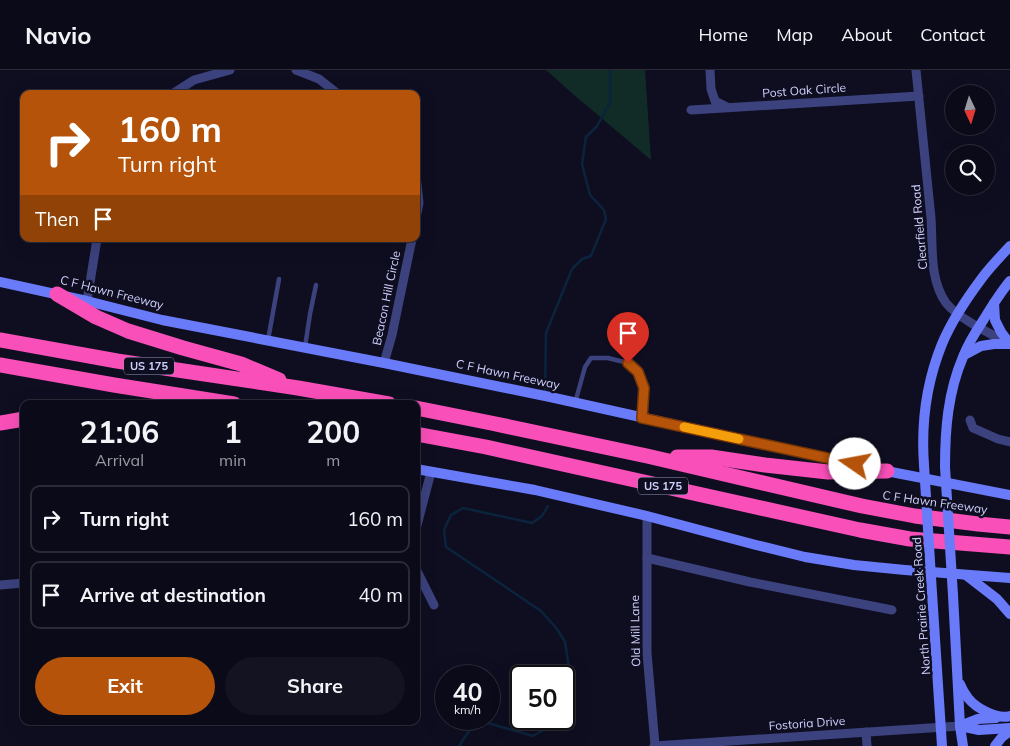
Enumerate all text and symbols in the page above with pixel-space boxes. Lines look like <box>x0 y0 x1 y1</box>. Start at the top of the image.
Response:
text: Navio <box>25 20 91 50</box>
text: Home <box>698 23 748 46</box>
text: Map <box>776 23 813 46</box>
text: About <box>841 23 892 46</box>
text: Contact <box>920 23 985 46</box>
street label: Post Oak Circle <box>762 80 846 100</box>
north arrow <box>945 85 995 135</box>
map controls <box>945 85 995 195</box>
text: 160 m <box>118 107 222 151</box>
icon: right <box>35 110 100 175</box>
button: search <box>945 145 995 195</box>
text: Turn right <box>118 150 216 178</box>
street label: Clearfield Road <box>908 184 930 270</box>
icon: arrive <box>89 205 117 233</box>
text: Then <box>35 207 79 231</box>
street label: Beacon Hill Circle <box>369 249 403 347</box>
street label: C F Hawn Freeway <box>59 272 166 312</box>
pin <box>607 312 649 363</box>
icon: arrive <box>614 319 642 347</box>
street label: C F Hawn Freeway <box>455 356 562 392</box>
road number: US 175 <box>124 358 174 374</box>
text: 21:06 <box>80 413 159 451</box>
text: 1 <box>224 413 242 451</box>
text: 200 <box>306 413 360 451</box>
position arrow <box>828 437 880 489</box>
text: Arrival <box>95 450 144 470</box>
text: min <box>219 450 246 470</box>
text: m <box>326 450 340 470</box>
road number: US 175 <box>638 478 688 494</box>
street label: C F Hawn Freeway <box>882 487 989 517</box>
icon: right <box>37 505 65 533</box>
text: Turn right <box>80 507 169 531</box>
text: 160 m <box>347 507 403 531</box>
street label: North Prairie Creek Road <box>909 537 933 675</box>
icon: arrive <box>37 581 65 609</box>
text: Arrive at destination <box>80 583 266 607</box>
text: 40 m <box>359 583 403 607</box>
street label: Old Mill Lane <box>627 595 643 667</box>
button: Exit <box>35 657 215 715</box>
button: Share <box>225 657 405 715</box>
speed limit sign: 50 <box>510 665 575 730</box>
text: 40 <box>452 676 483 707</box>
text: km/h <box>454 702 481 717</box>
street label: Fostoria Drive <box>768 713 846 733</box>

